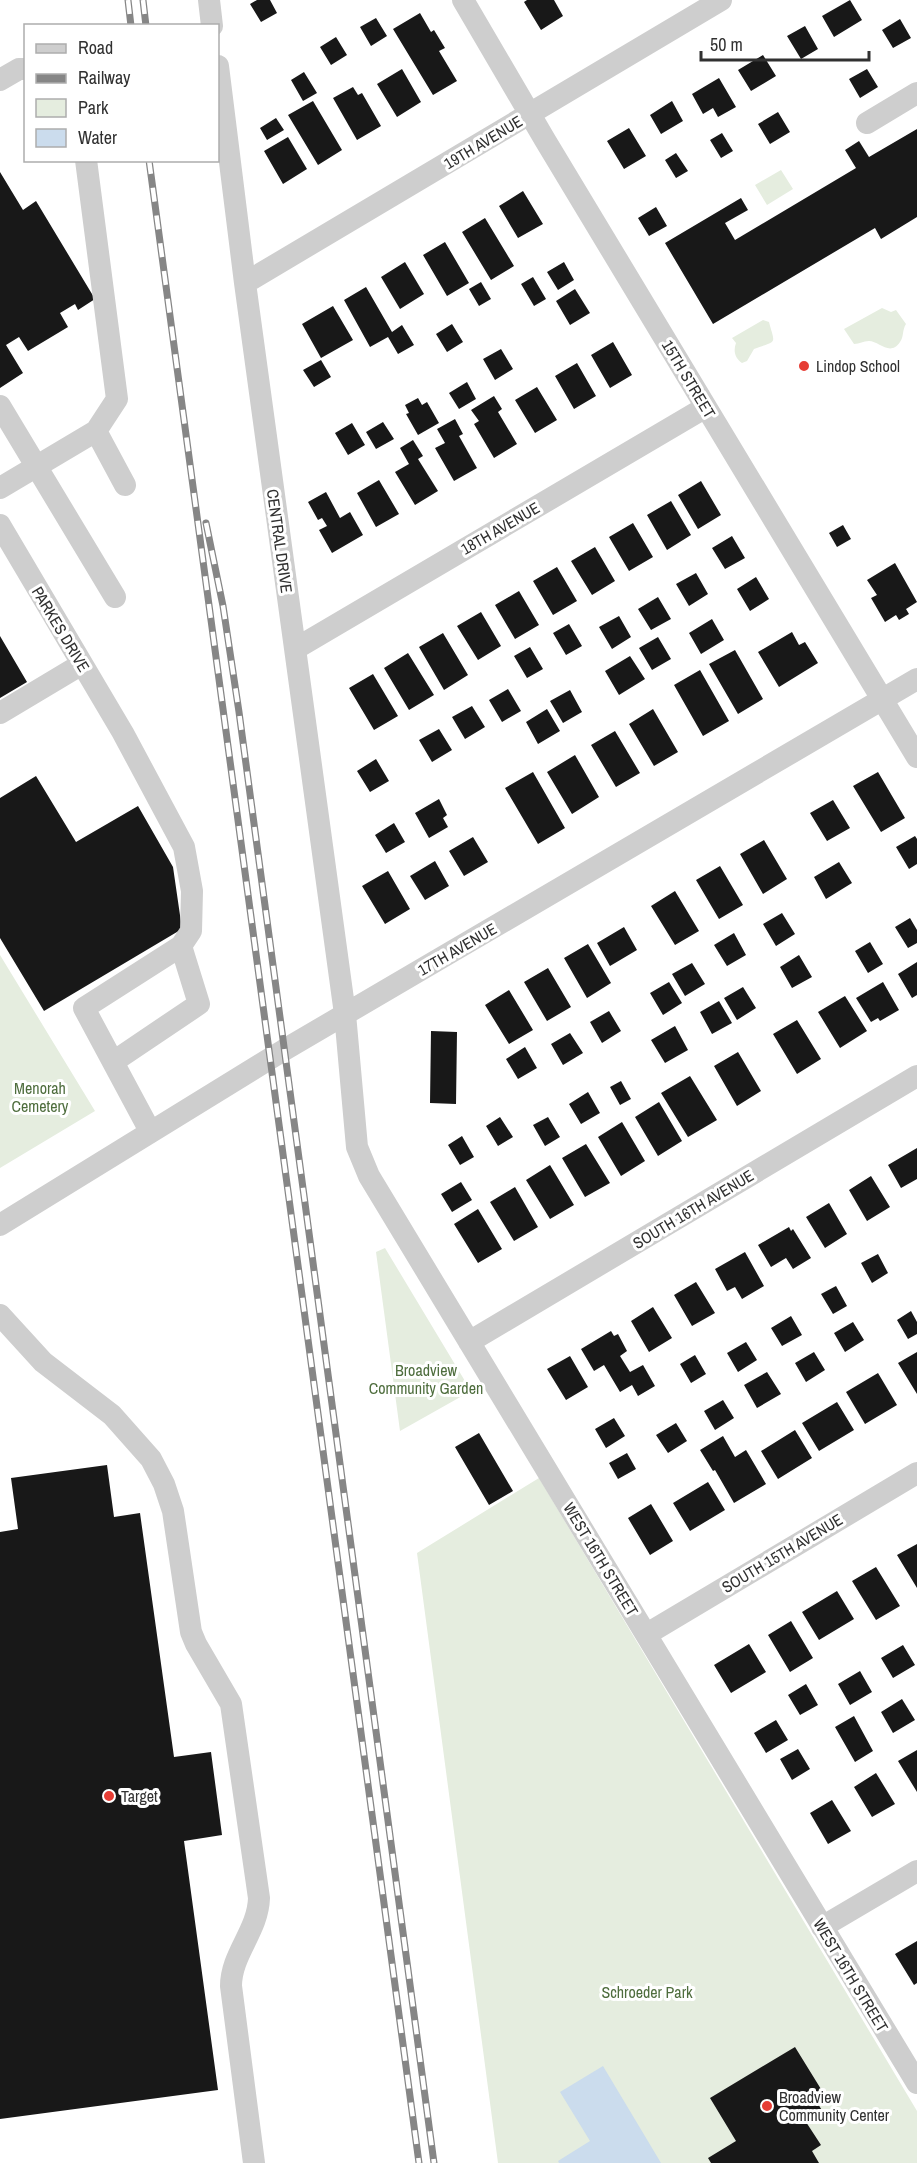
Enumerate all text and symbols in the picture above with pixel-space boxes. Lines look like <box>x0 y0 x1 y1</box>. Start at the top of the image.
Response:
legend <box>24 24 219 162</box>
scale bar <box>701 24 869 62</box>
text: 50 m <box>710 32 743 57</box>
text: Road <box>78 35 113 60</box>
text: Railway <box>78 65 131 90</box>
text: Park <box>78 95 109 120</box>
street label: 19TH AVENUE <box>440 110 526 174</box>
text: Water <box>78 125 117 150</box>
street label: 15TH STREET <box>657 336 721 422</box>
place label: Lindop School <box>816 355 900 377</box>
marker: Lindop School <box>797 359 811 373</box>
street label: CENTRAL DRIVE <box>262 488 298 594</box>
street label: 18TH AVENUE <box>456 496 544 560</box>
street label: PARKES DRIVE <box>27 582 95 676</box>
street label: 17TH AVENUE <box>413 917 501 981</box>
park label: Menorah Cemetery <box>12 1077 69 1117</box>
street label: SOUTH 16TH AVENUE <box>628 1164 758 1254</box>
park label: Broadview Community Garden <box>369 1359 483 1399</box>
street label: WEST 16TH STREET <box>558 1498 644 1620</box>
street label: SOUTH 15TH AVENUE <box>717 1508 847 1598</box>
place label: Target <box>121 1785 158 1807</box>
marker: Target <box>102 1789 116 1803</box>
street label: WEST 16TH STREET <box>808 1914 894 2036</box>
park label: Schroeder Park <box>601 1981 693 2003</box>
place label: Broadview Community Center <box>779 2086 890 2126</box>
marker: Broadview Community Center <box>760 2099 774 2113</box>

